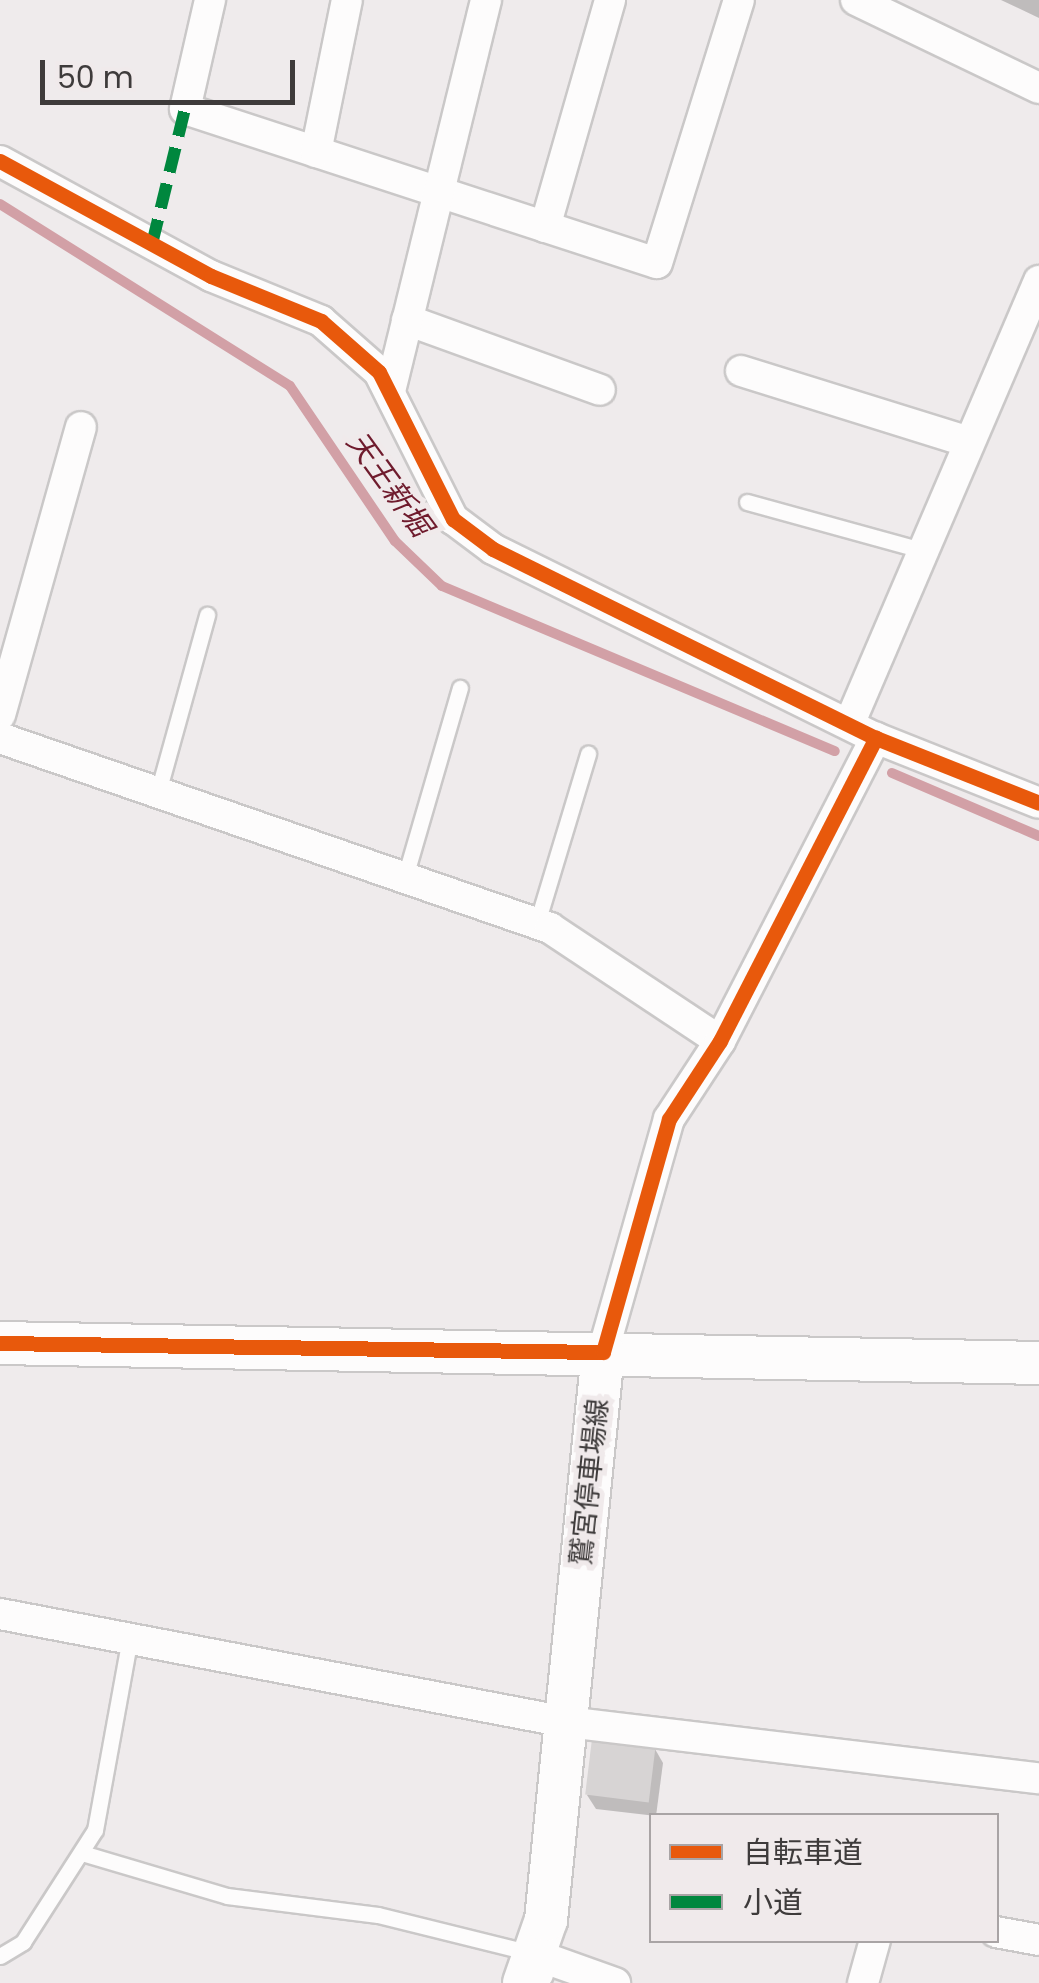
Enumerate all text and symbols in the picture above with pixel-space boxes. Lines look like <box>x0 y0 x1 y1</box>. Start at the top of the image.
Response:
scale bar <box>45 40 300 102</box>
text: 50 m <box>57 56 134 99</box>
water label: 天王新堀 <box>339 425 439 543</box>
street label: 鷲宮停車場線 <box>565 1397 615 1567</box>
legend <box>649 1813 999 1943</box>
text: 自転車道 <box>743 1831 863 1874</box>
text: 小道 <box>743 1881 803 1924</box>

